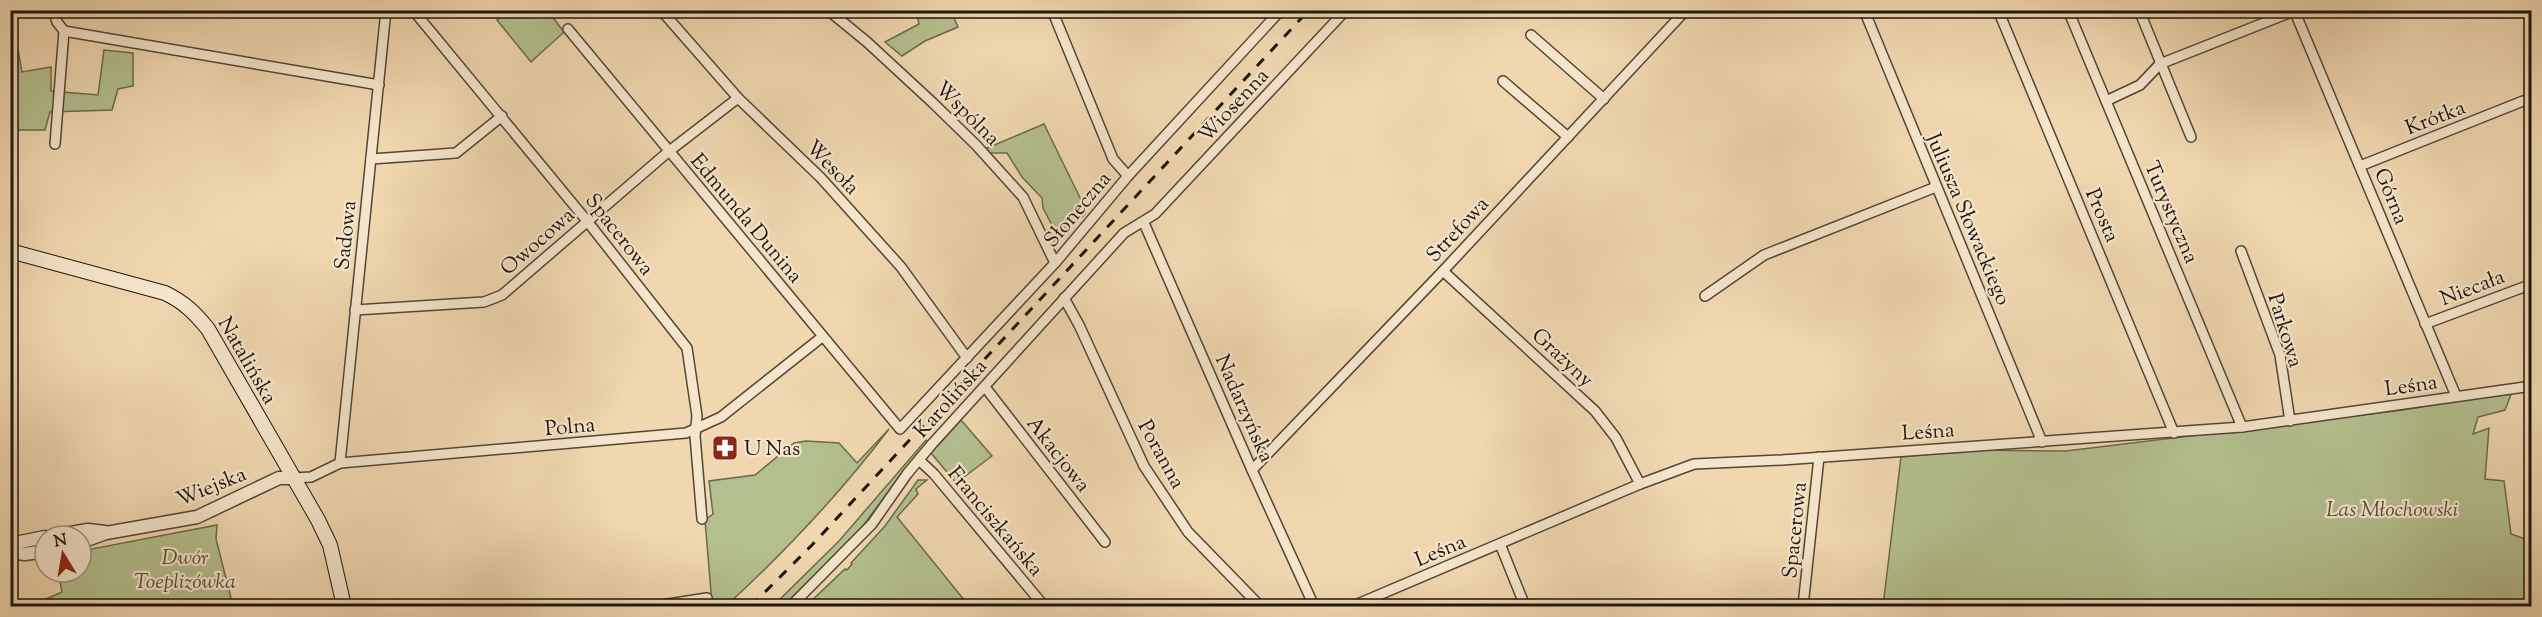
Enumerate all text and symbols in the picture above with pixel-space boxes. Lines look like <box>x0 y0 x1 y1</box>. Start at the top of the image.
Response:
street label: Wiosenna <box>1192 62 1277 150</box>
street label: Wspólna <box>927 75 1006 154</box>
street label: Krótka <box>2401 94 2470 144</box>
street label: Juliusza Słowackiego <box>1917 128 2017 311</box>
street label: Wesoła <box>798 134 866 203</box>
street label: Edmunda Dunina <box>682 148 809 291</box>
street label: Turystyczna <box>2135 157 2205 269</box>
street label: Górna <box>2365 164 2415 230</box>
street label: Słoneczna <box>1038 165 1120 255</box>
street label: Prosta <box>2076 184 2126 248</box>
street label: Spacerowa <box>577 188 660 283</box>
street label: Strefowa <box>1420 190 1497 270</box>
street label: Sadowa <box>328 199 366 271</box>
street label: Owocowa <box>494 201 582 283</box>
street label: Niecała <box>2436 263 2510 315</box>
street label: Parkowa <box>2259 290 2310 372</box>
street label: Natalińska <box>209 312 284 411</box>
street label: Grażyny <box>1524 322 1600 396</box>
street label: Nadarzyńska <box>1206 350 1280 468</box>
street label: Karolińska <box>908 353 995 446</box>
street label: Leśna <box>2383 368 2440 406</box>
street label: Polna <box>544 411 597 445</box>
street label: Akacjowa <box>1018 411 1097 500</box>
street label: Poranna <box>1129 415 1192 495</box>
street label: Leśna <box>1901 416 1956 450</box>
pharmacy icon: U Nas <box>710 433 740 463</box>
place label: U Nas <box>744 435 800 465</box>
street label: Wiejska <box>172 460 251 515</box>
street label: Franciszkańska <box>939 461 1050 584</box>
street label: Spacerowa <box>1776 480 1816 580</box>
park label: Las Młochowski <box>2326 496 2458 526</box>
north arrow <box>33 524 93 584</box>
street label: Leśna <box>1411 528 1471 576</box>
text: N <box>52 529 69 554</box>
park label: Dwór Toeplizówka <box>134 544 236 598</box>

